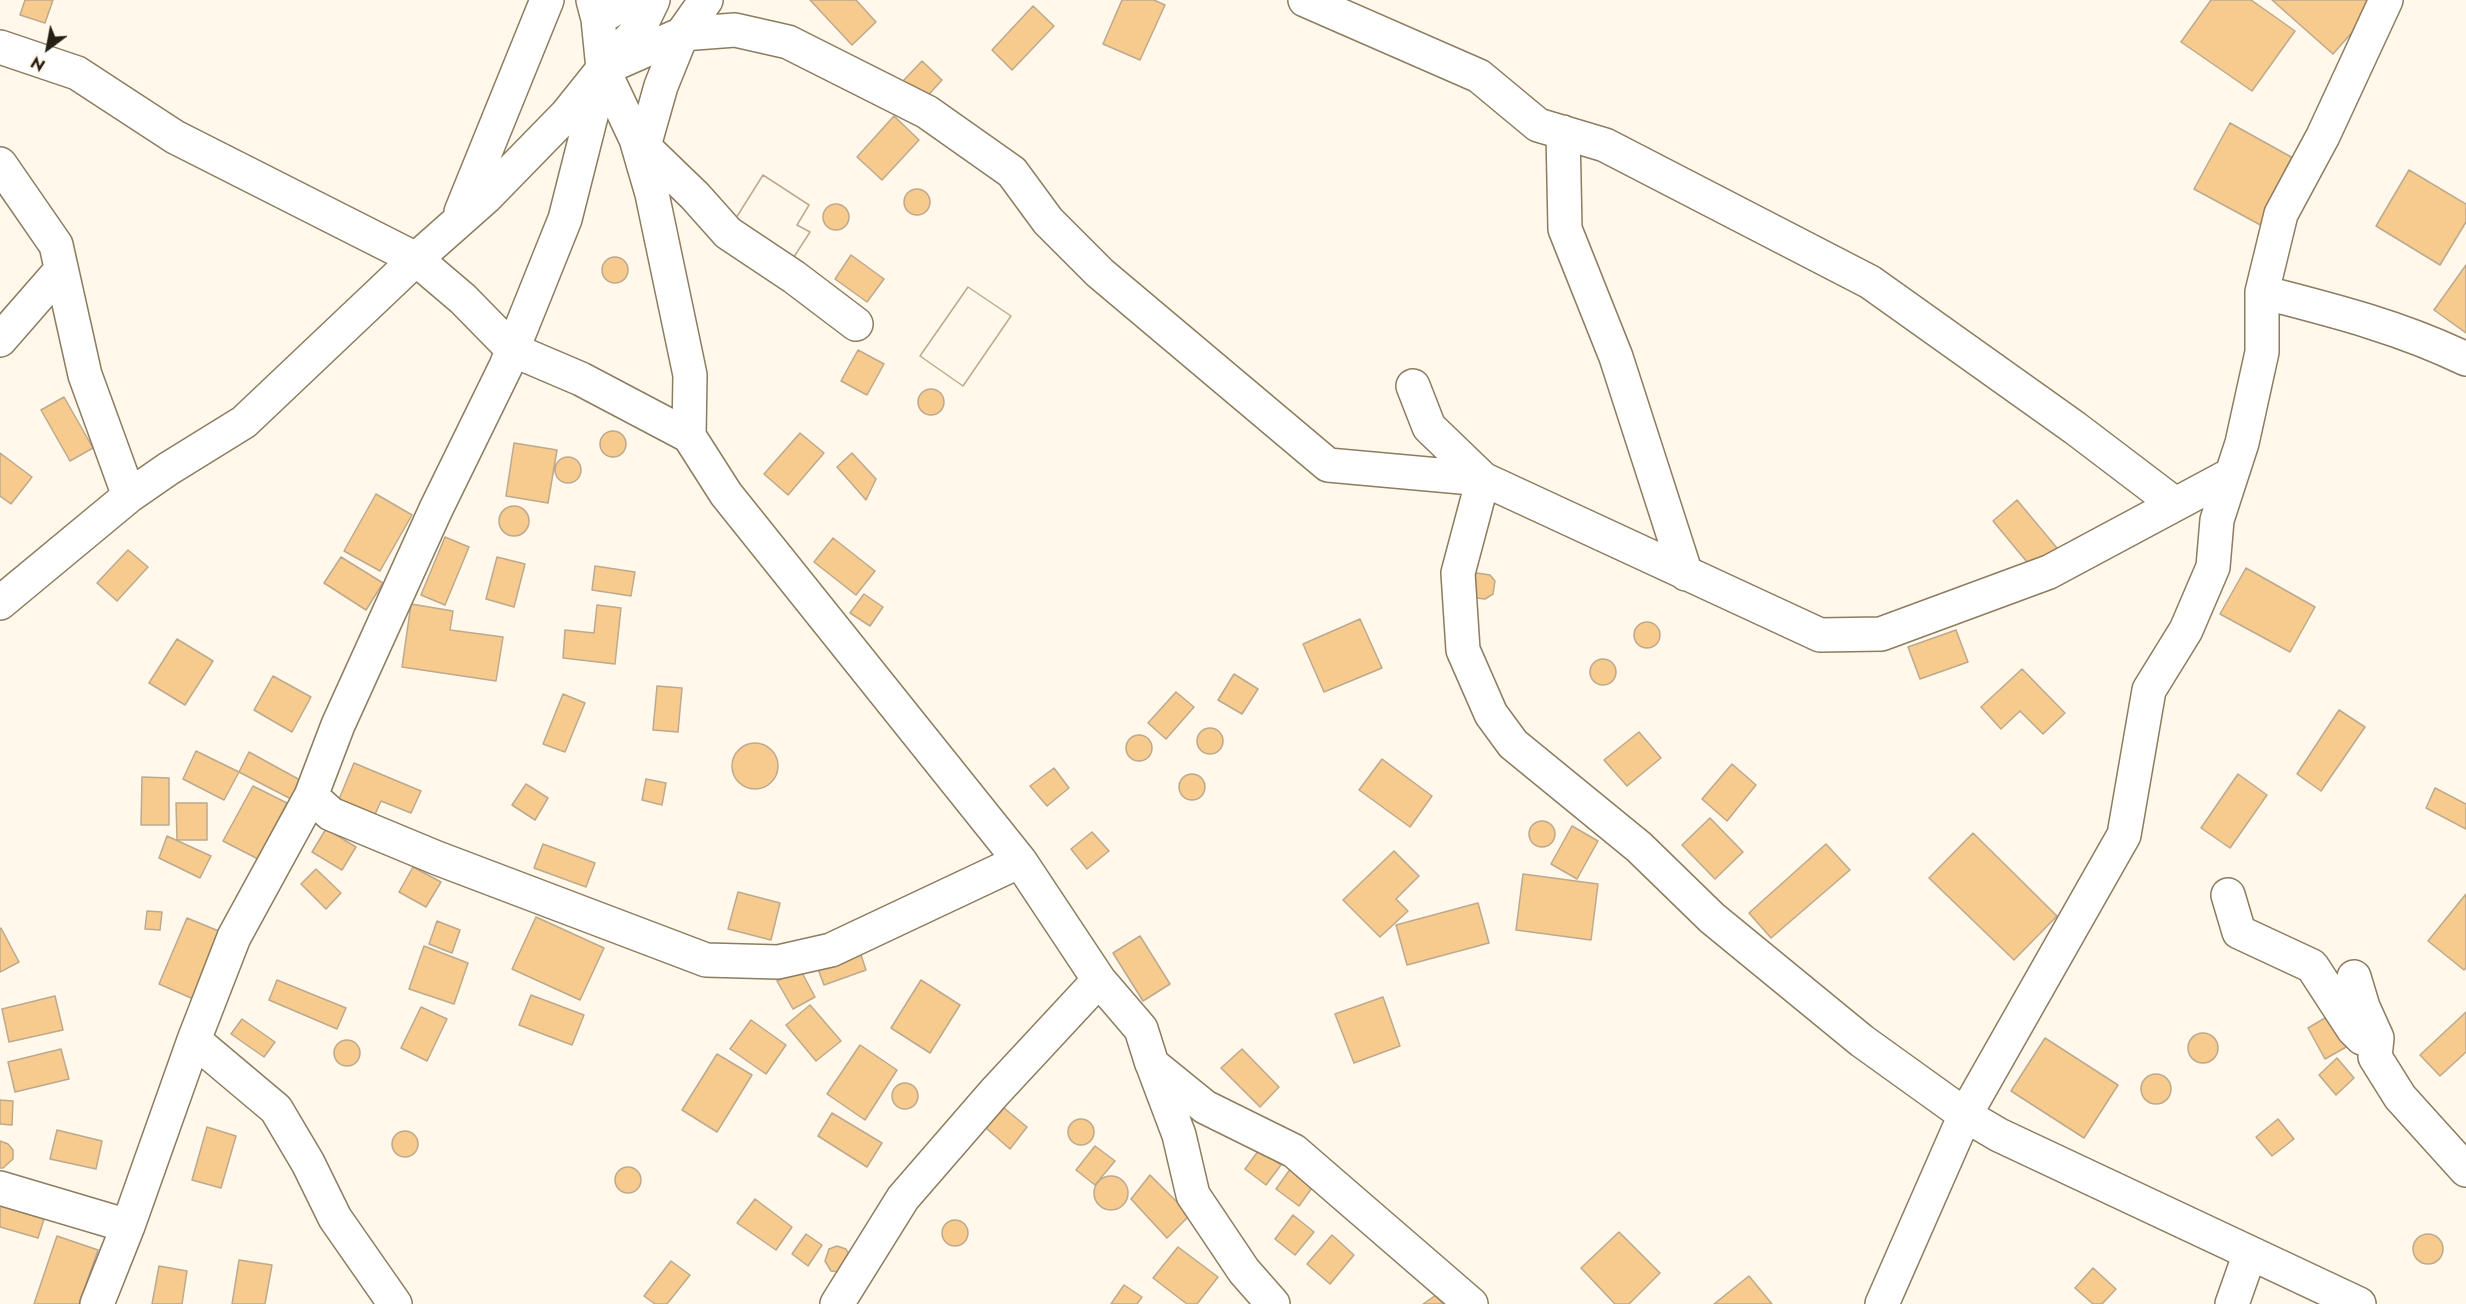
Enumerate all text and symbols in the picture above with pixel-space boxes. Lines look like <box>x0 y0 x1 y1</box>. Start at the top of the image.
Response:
north arrow <box>18 18 78 78</box>
text: N <box>27 51 50 77</box>

